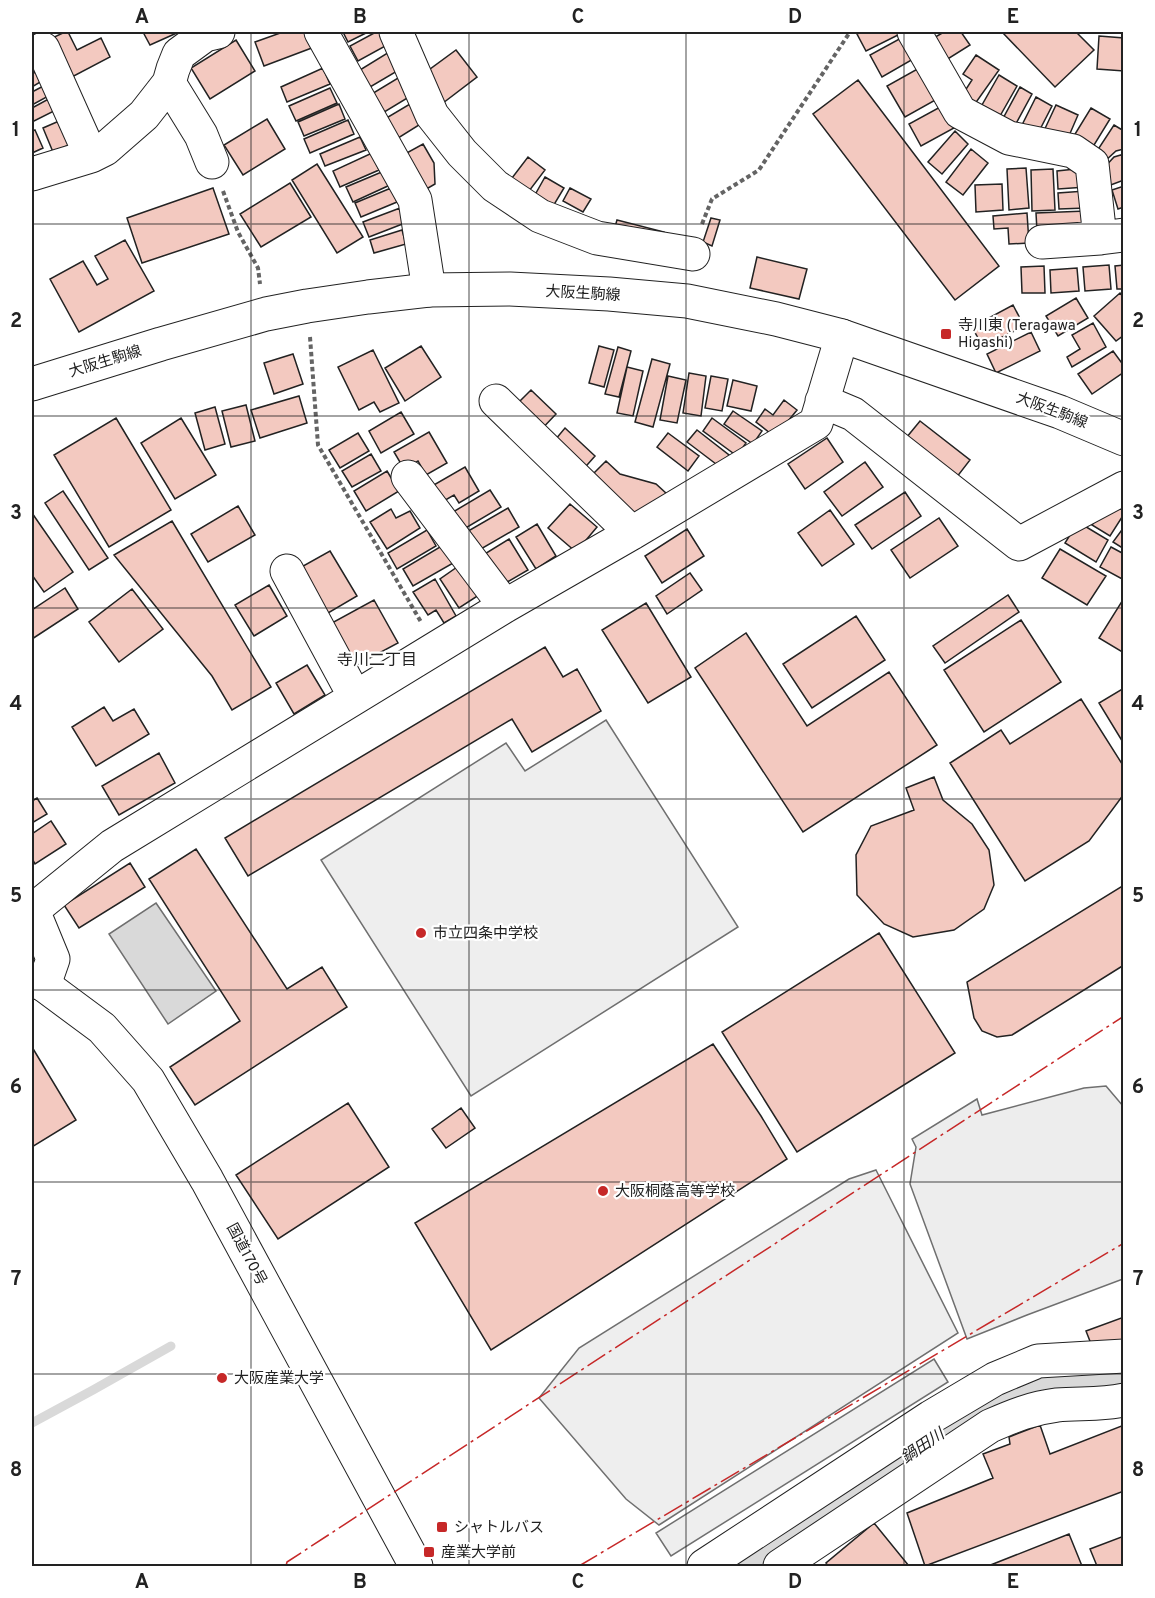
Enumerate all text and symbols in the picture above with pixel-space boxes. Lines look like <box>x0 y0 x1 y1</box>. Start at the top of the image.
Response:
text: A <box>135 5 149 31</box>
text: B <box>353 5 367 31</box>
text: C <box>572 5 584 31</box>
text: D <box>788 5 802 31</box>
text: E <box>1007 5 1019 31</box>
text: 1 <box>12 118 20 144</box>
text: 1 <box>1134 118 1142 144</box>
street label: 大阪生駒線 <box>545 283 621 306</box>
text: 2 <box>10 309 22 335</box>
text: 2 <box>1132 309 1144 335</box>
place label: 寺川東 (Teragawa Higashi) <box>958 317 1076 353</box>
marker: 寺川東 (Teragawa Higashi) <box>939 327 953 341</box>
street label: 大阪生駒線 <box>67 342 144 382</box>
street label: 大阪生駒線 <box>1013 389 1090 434</box>
text: 3 <box>10 501 22 527</box>
text: 3 <box>1132 501 1144 527</box>
district label: 寺川二丁目 <box>337 651 417 671</box>
text: 4 <box>10 692 22 718</box>
text: 4 <box>1132 692 1144 718</box>
text: 5 <box>10 884 22 910</box>
text: 5 <box>1132 884 1144 910</box>
place label: 市立四条中学校 <box>433 925 538 944</box>
marker: 市立四条中学校 <box>414 926 428 940</box>
text: 6 <box>10 1075 22 1101</box>
text: 6 <box>1132 1075 1144 1101</box>
place label: 大阪桐蔭高等学校 <box>615 1183 735 1202</box>
marker: 大阪桐蔭高等学校 <box>596 1184 610 1198</box>
street label: 国道170号 <box>221 1220 270 1289</box>
text: 7 <box>11 1267 21 1293</box>
text: 7 <box>1133 1267 1143 1293</box>
place label: 大阪産業大学 <box>234 1370 324 1389</box>
marker: 大阪産業大学 <box>215 1371 229 1385</box>
water label: 鍋田川 <box>898 1424 950 1468</box>
text: 8 <box>10 1458 22 1484</box>
text: 8 <box>1132 1458 1144 1484</box>
place label: シャトルバス <box>454 1519 544 1538</box>
marker: シャトルバス <box>435 1520 449 1534</box>
place label: 産業大学前 <box>441 1544 516 1563</box>
marker: 産業大学前 <box>422 1545 436 1559</box>
text: A <box>135 1570 149 1596</box>
text: B <box>353 1570 367 1596</box>
text: C <box>572 1570 584 1596</box>
text: D <box>788 1570 802 1596</box>
text: E <box>1007 1570 1019 1596</box>

